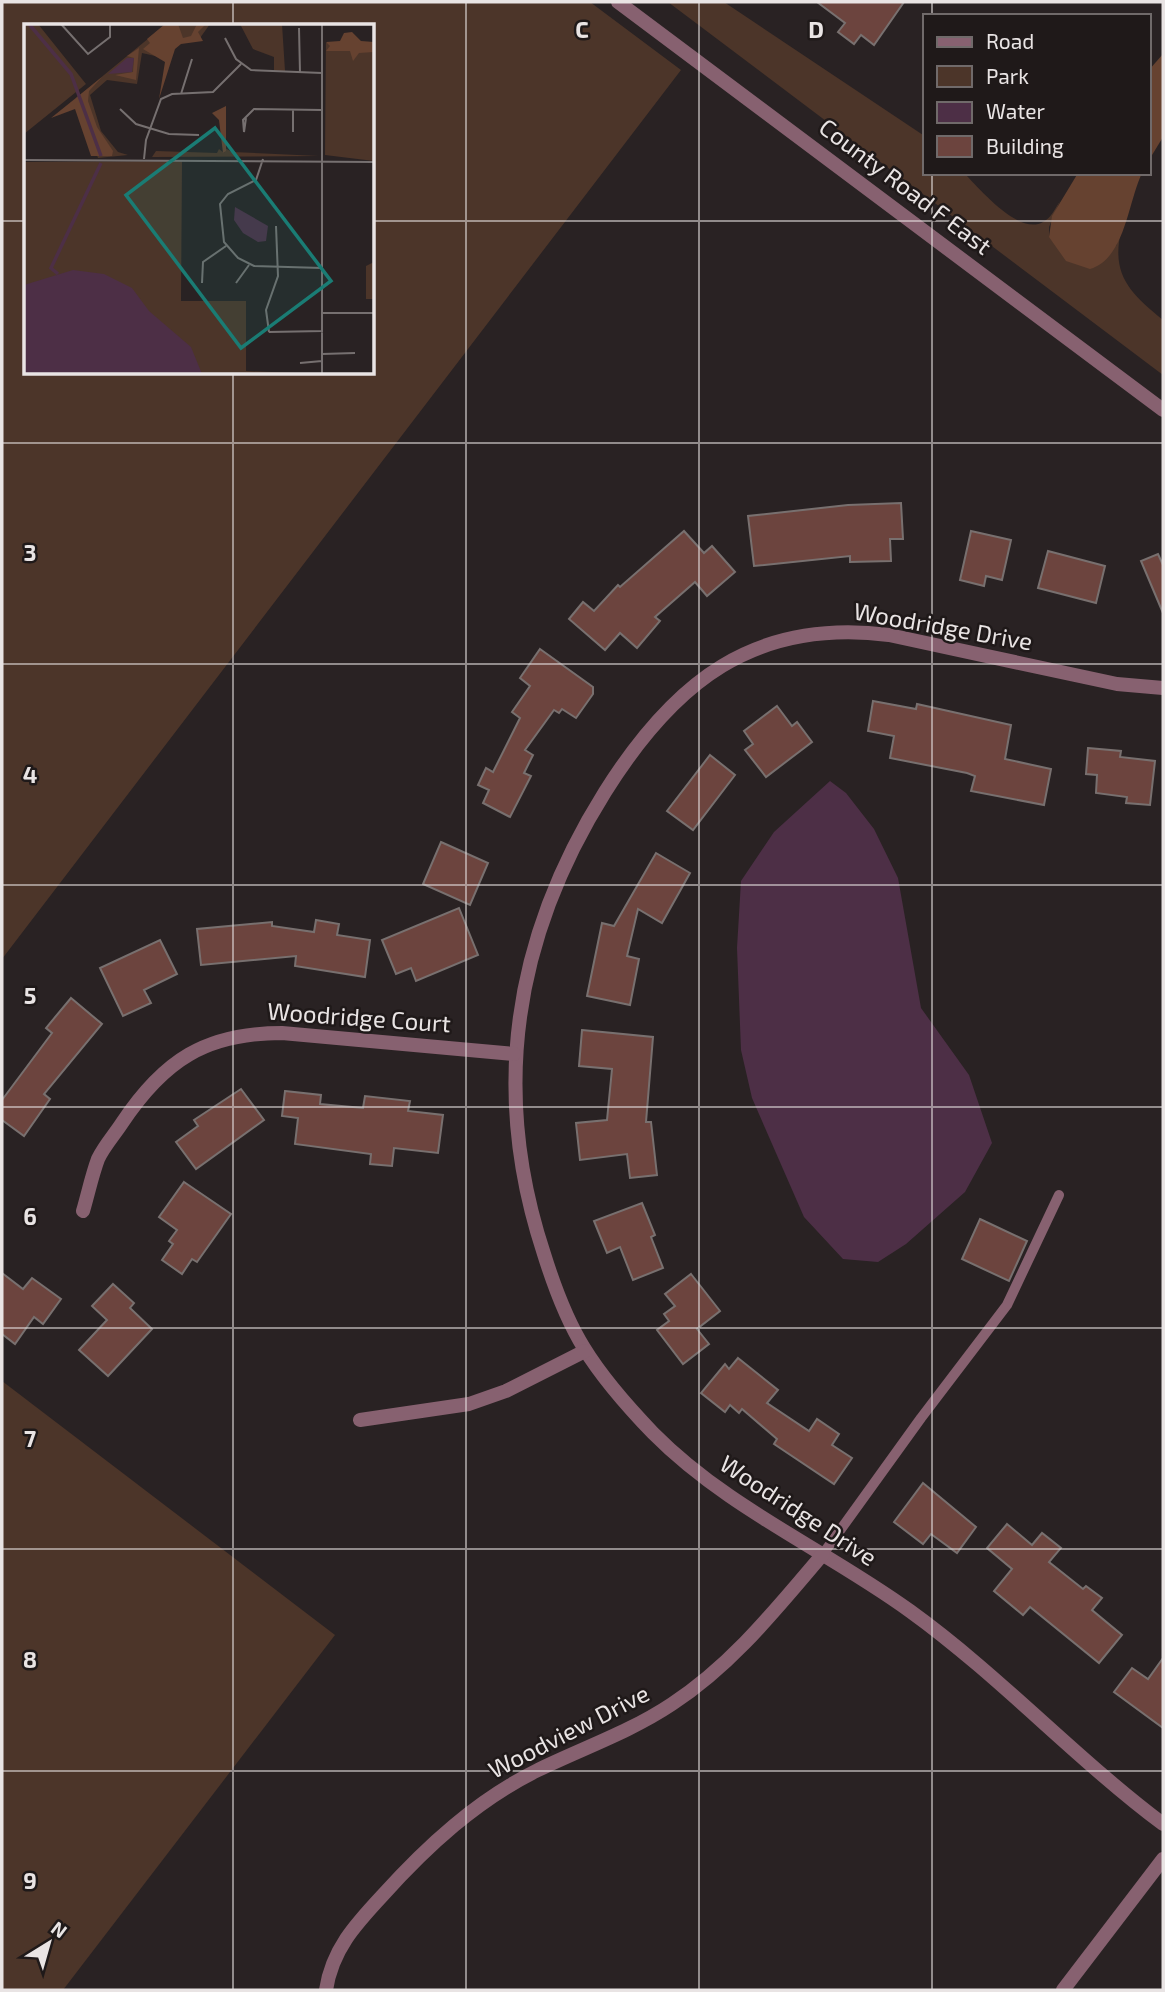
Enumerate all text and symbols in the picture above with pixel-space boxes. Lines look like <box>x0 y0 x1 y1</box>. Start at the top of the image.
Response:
legend <box>923 14 1151 175</box>
text: C <box>575 15 589 43</box>
text: D <box>808 15 824 43</box>
inset map <box>24 24 374 374</box>
text: Road <box>986 28 1034 53</box>
text: Park <box>986 63 1029 88</box>
text: Water <box>986 98 1045 123</box>
street label: County Road F East <box>814 112 998 260</box>
text: Building <box>986 133 1064 158</box>
text: 3 <box>23 538 37 566</box>
street label: Woodridge Drive <box>852 596 1035 656</box>
text: 4 <box>23 760 37 788</box>
text: 5 <box>24 981 36 1009</box>
street label: Woodridge Court <box>266 996 452 1037</box>
text: 6 <box>23 1202 37 1230</box>
text: 7 <box>24 1424 36 1452</box>
street label: Woodridge Drive <box>715 1448 883 1571</box>
text: 8 <box>23 1645 37 1673</box>
street label: Woodview Drive <box>483 1678 654 1784</box>
text: 9 <box>23 1866 37 1894</box>
north arrow <box>14 1908 84 1978</box>
text: N <box>47 1916 72 1942</box>

